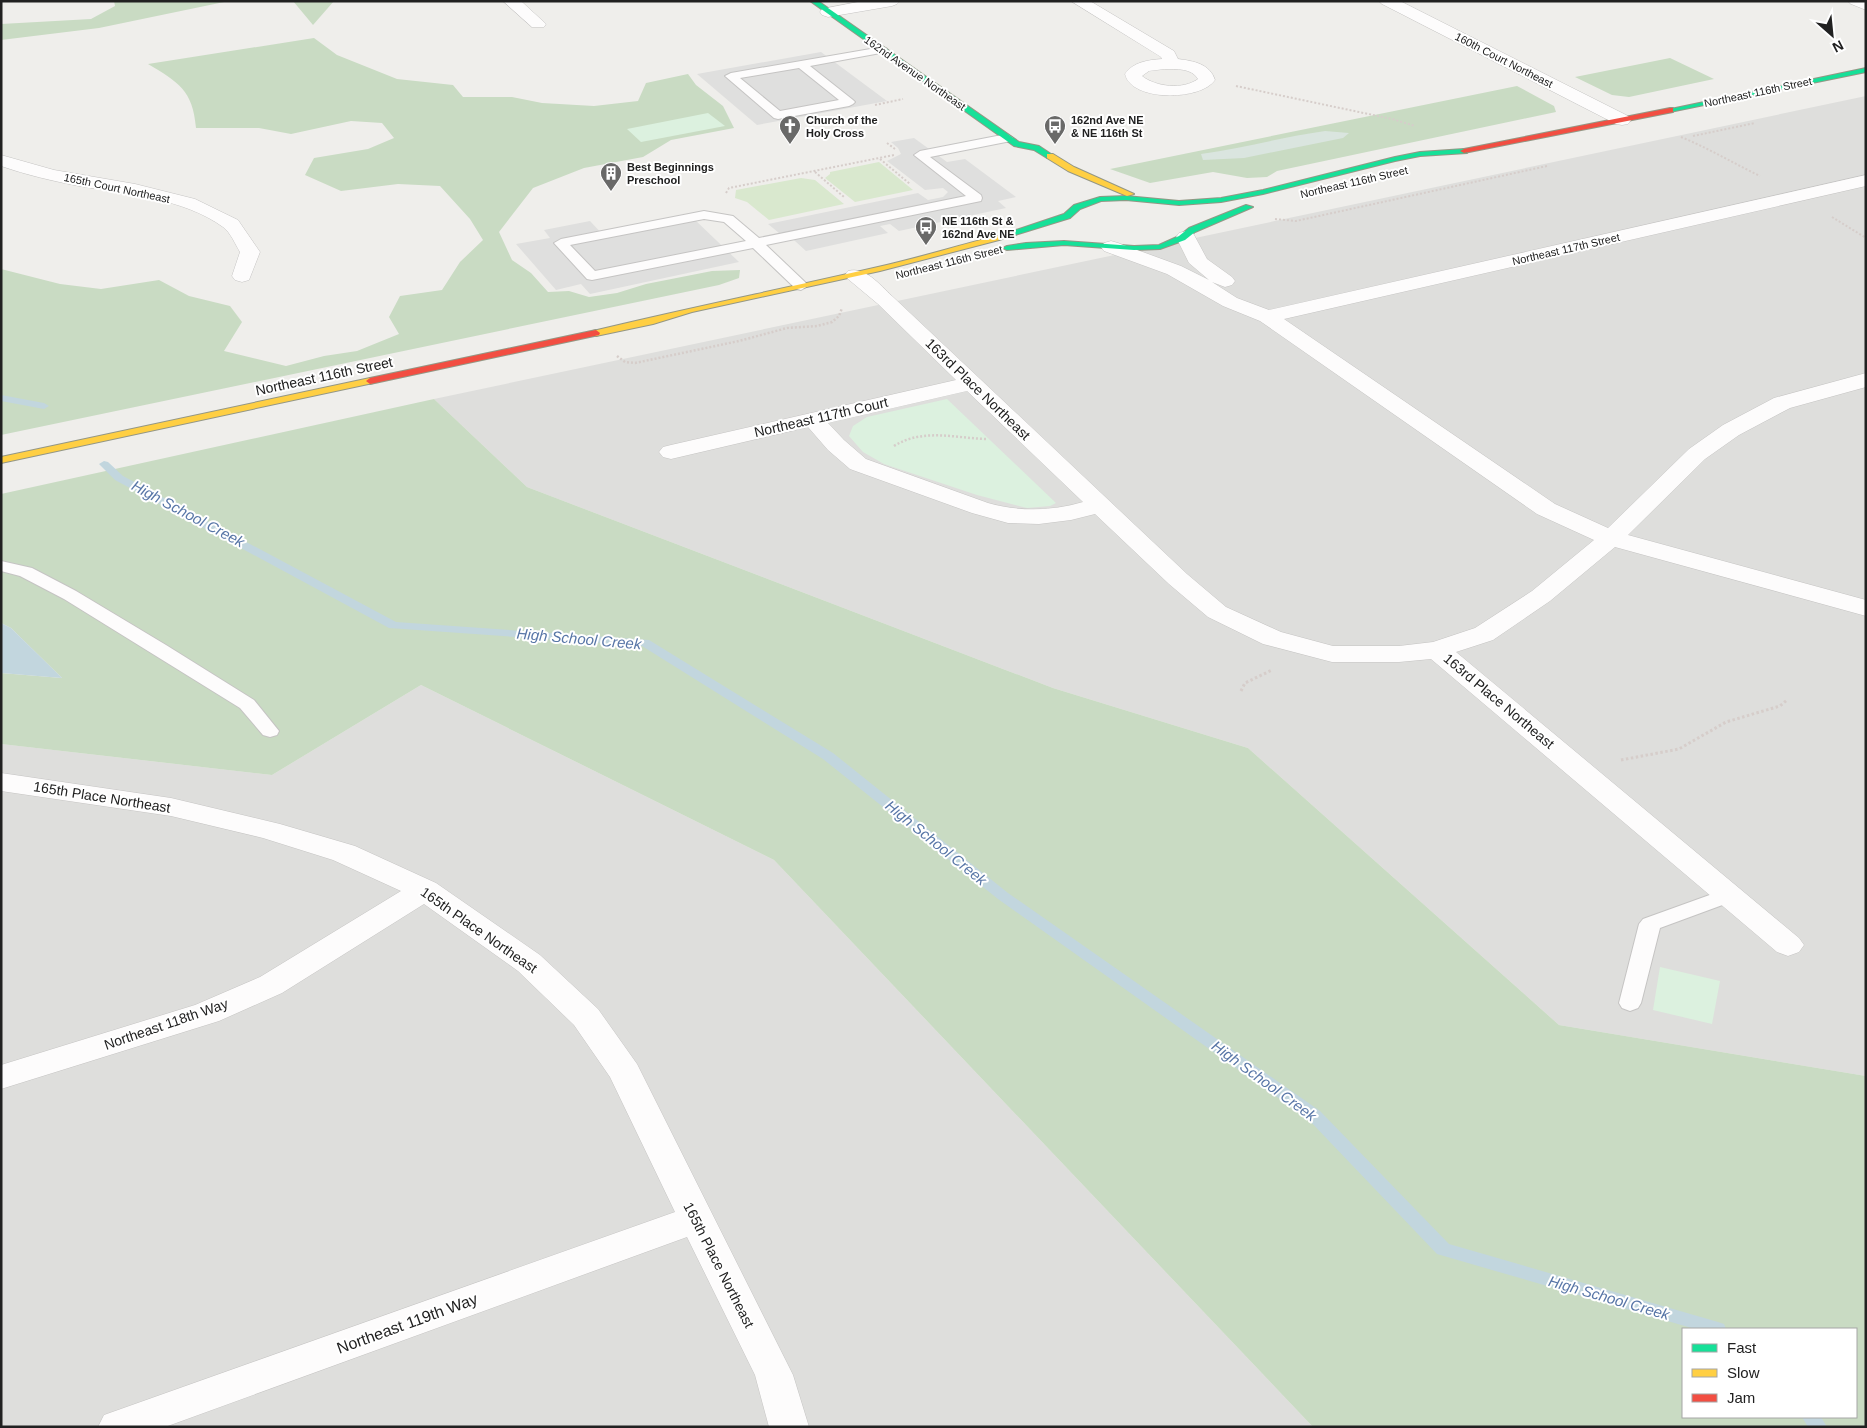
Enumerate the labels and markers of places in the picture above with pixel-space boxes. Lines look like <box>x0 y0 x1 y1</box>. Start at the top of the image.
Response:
church icon: Church of the Holy Cross <box>778 114 802 145</box>
place label: Church of the Holy Cross <box>806 114 878 139</box>
bus stop icon: 162nd Ave NE & NE 116th St <box>1043 114 1067 145</box>
place label: 162nd Ave NE & NE 116th St <box>1071 114 1144 139</box>
building icon: Best Beginnings Preschool <box>599 161 623 192</box>
place label: Best Beginnings Preschool <box>627 161 714 186</box>
bus stop icon: NE 116th St & 162nd Ave NE <box>914 215 938 246</box>
place label: NE 116th St & 162nd Ave NE <box>942 215 1015 240</box>

